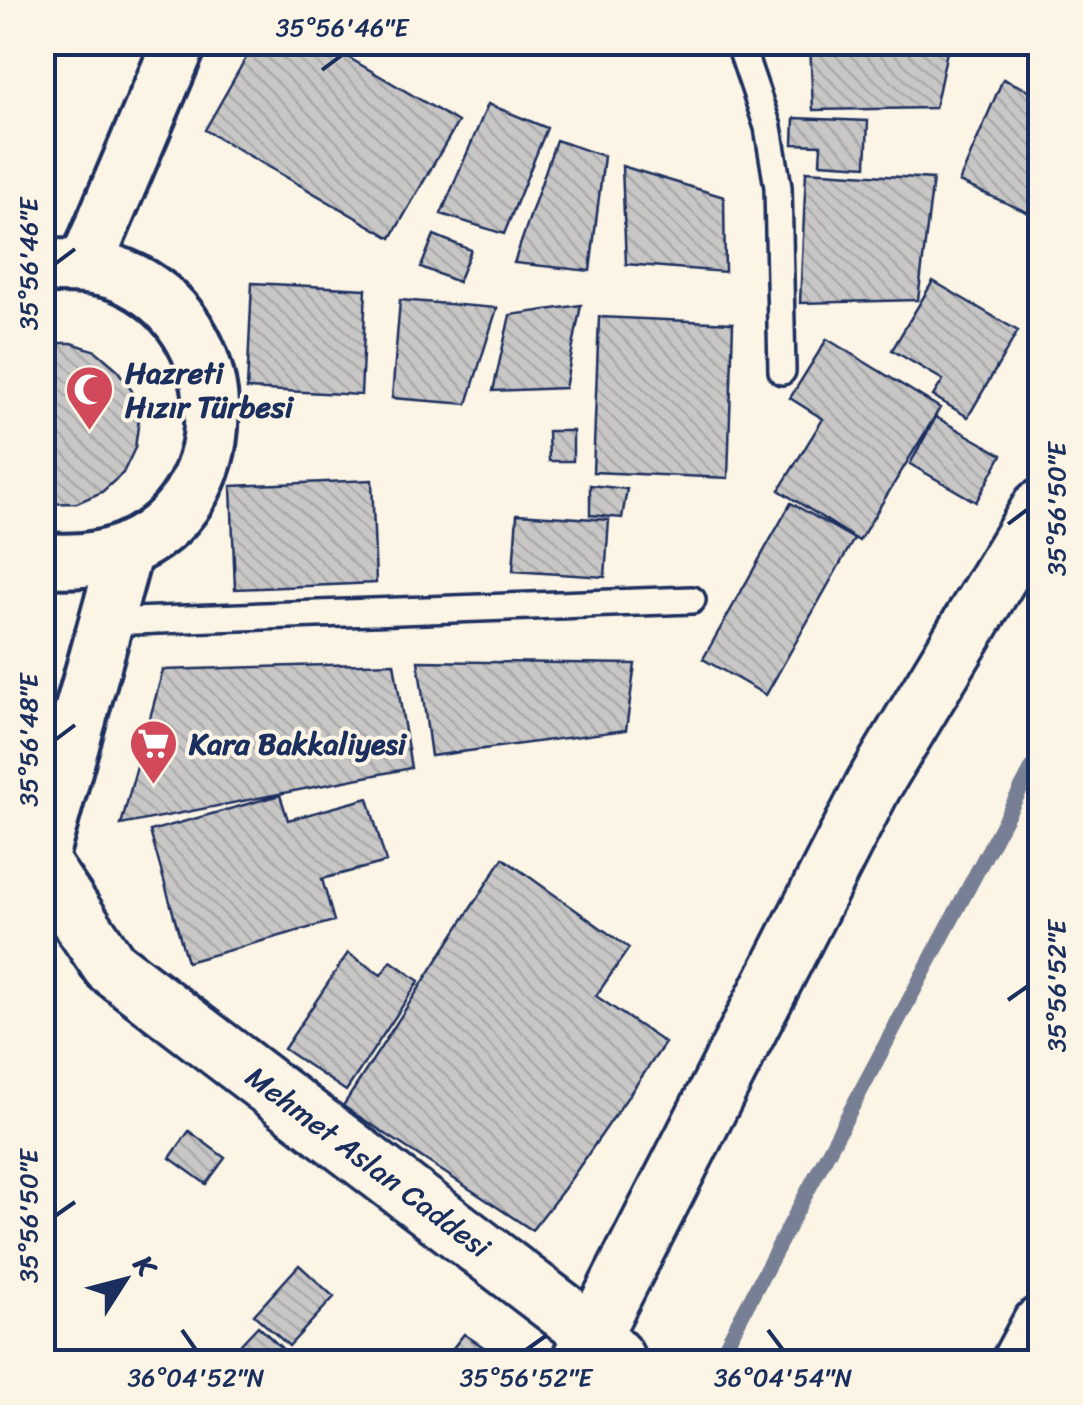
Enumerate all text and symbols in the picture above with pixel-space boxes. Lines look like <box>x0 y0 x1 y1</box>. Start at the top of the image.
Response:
text: 35°56'46"E <box>276 5 410 50</box>
text: 35°56'46"E <box>6 196 51 330</box>
place label: Hazreti Hızır Türbesi <box>125 346 295 434</box>
mosque icon: Hazreti Hızır Türbesi <box>64 364 116 432</box>
text: 35°56'50"E <box>1034 440 1079 576</box>
text: 35°56'48"E <box>6 671 51 807</box>
place label: Kara Bakkaliyesi <box>188 717 408 771</box>
supermarket icon: Kara Bakkaliyesi <box>128 718 180 786</box>
text: 35°56'52"E <box>1034 918 1079 1052</box>
street label: Mehmet Aslan Caddesi <box>233 1051 503 1273</box>
text: 35°56'50"E <box>6 1147 51 1283</box>
north arrow <box>75 1230 175 1330</box>
text: K <box>119 1244 171 1288</box>
text: 36°04'52"N <box>128 1355 265 1400</box>
text: 35°56'52"E <box>460 1355 594 1400</box>
text: 36°04'54"N <box>714 1355 853 1400</box>

